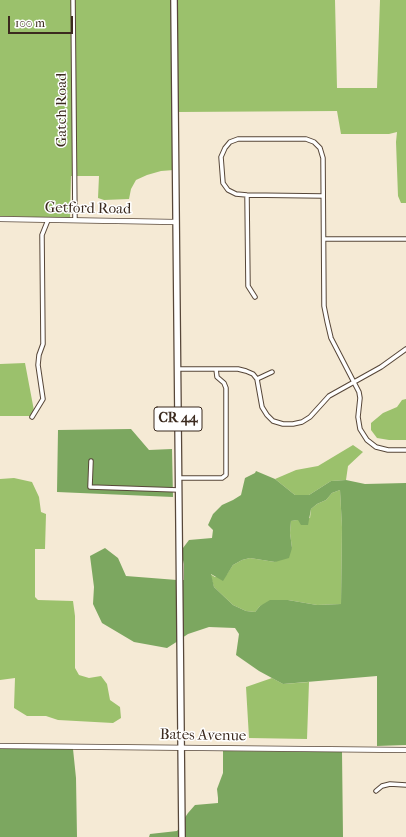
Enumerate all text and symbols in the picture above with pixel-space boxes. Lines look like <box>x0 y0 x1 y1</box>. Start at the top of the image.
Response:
scale bar <box>10 8 75 34</box>
text: 100 m <box>15 16 45 30</box>
street label: Gatch Road <box>53 73 71 147</box>
street label: Getford Road <box>45 199 131 219</box>
road number: CR 44 <box>154 407 202 431</box>
street label: Bates Avenue <box>160 726 246 746</box>

